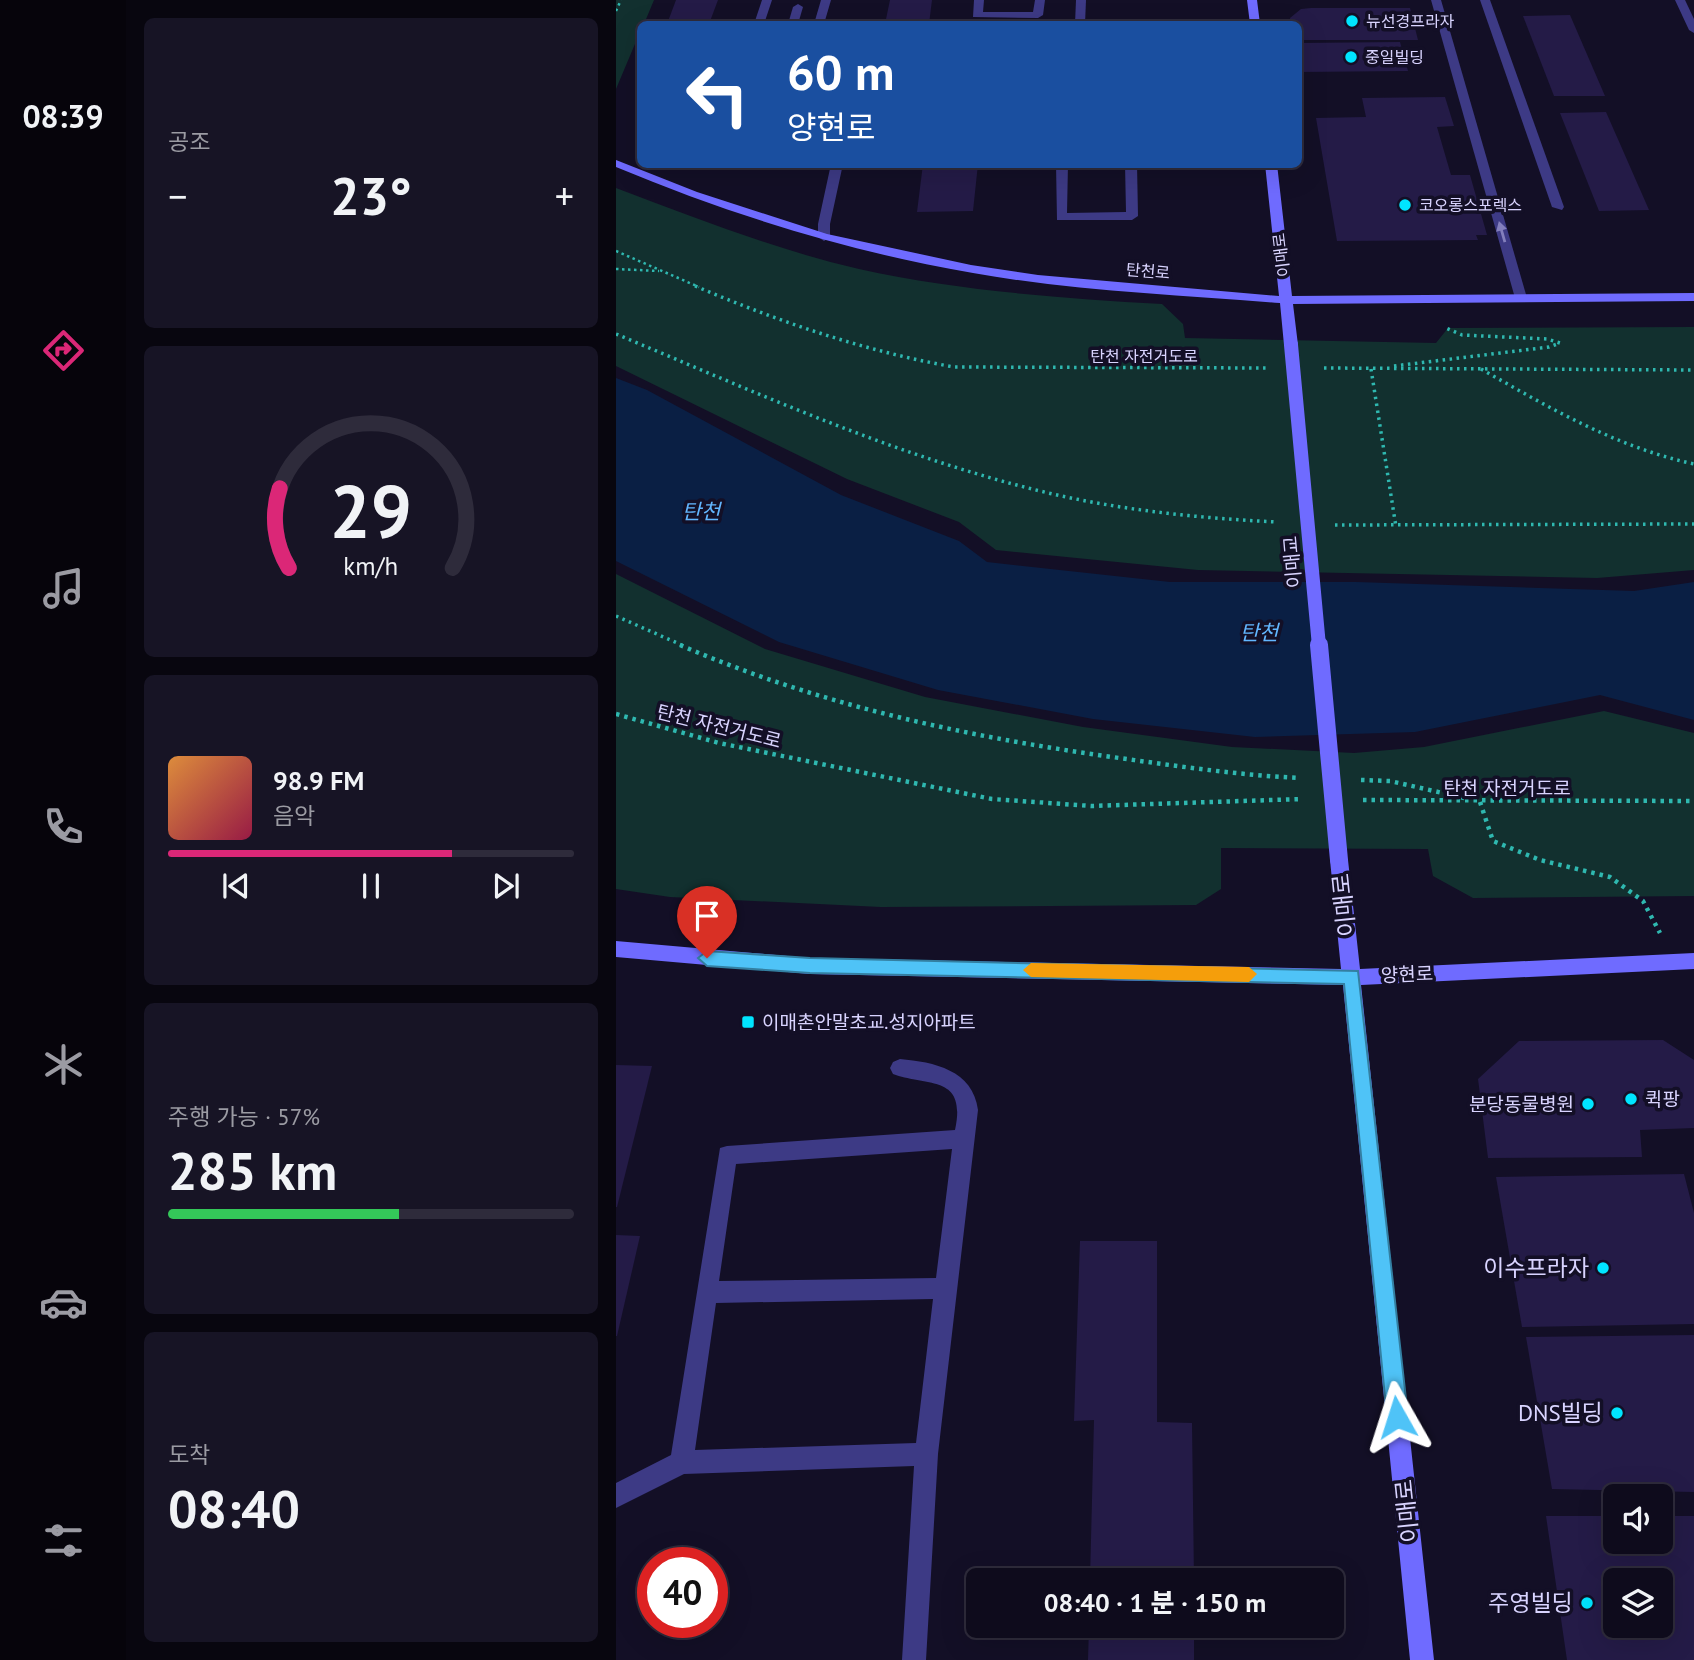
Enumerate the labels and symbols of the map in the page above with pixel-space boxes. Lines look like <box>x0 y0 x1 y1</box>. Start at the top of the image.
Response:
place label: 뉴선경프라자 <box>1366 11 1455 31</box>
marker: 뉴선경프라자 <box>1344 13 1360 29</box>
place label: 중일빌딩 <box>1365 47 1424 67</box>
marker: 중일빌딩 <box>1343 49 1359 65</box>
place label: 코오롱스포렉스 <box>1419 195 1522 215</box>
marker: 코오롱스포렉스 <box>1397 197 1413 213</box>
one-way arrow <box>1496 221 1507 243</box>
street label: 이매로 <box>1268 232 1294 278</box>
street label: 탄천로 <box>1125 259 1171 283</box>
street label: 탄천 자전거도로 <box>1090 346 1198 366</box>
water label: 탄천 <box>682 498 723 525</box>
street label: 이매교 <box>1278 535 1306 589</box>
water label: 탄천 <box>1240 619 1281 646</box>
street label: 탄천 자전거도로 <box>654 699 784 753</box>
street label: 탄천 자전거도로 <box>1443 776 1571 800</box>
street label: 이매로 <box>1326 872 1361 938</box>
pin <box>677 886 737 958</box>
street label: 양현로 <box>1380 961 1434 987</box>
place label: 이매촌안말초교.성지아파트 <box>762 1010 976 1034</box>
marker: 이매촌안말초교.성지아파트 <box>740 1014 756 1030</box>
place label: 퀵팡 <box>1645 1087 1680 1111</box>
marker: 퀵팡 <box>1623 1091 1639 1107</box>
place label: 분당동물병원 <box>1469 1092 1574 1116</box>
marker: 분당동물병원 <box>1580 1096 1596 1112</box>
place label: 이수프라자 <box>1483 1253 1589 1282</box>
marker: 이수프라자 <box>1595 1260 1611 1276</box>
position arrow <box>1360 1380 1434 1454</box>
place label: DNS빌딩 <box>1518 1398 1603 1427</box>
marker: DNS빌딩 <box>1609 1405 1625 1421</box>
street label: 이매로 <box>1389 1478 1424 1544</box>
speed limit sign: 40 <box>637 1547 728 1638</box>
place label: 주영빌딩 <box>1488 1588 1573 1617</box>
marker: 주영빌딩 <box>1579 1595 1595 1611</box>

